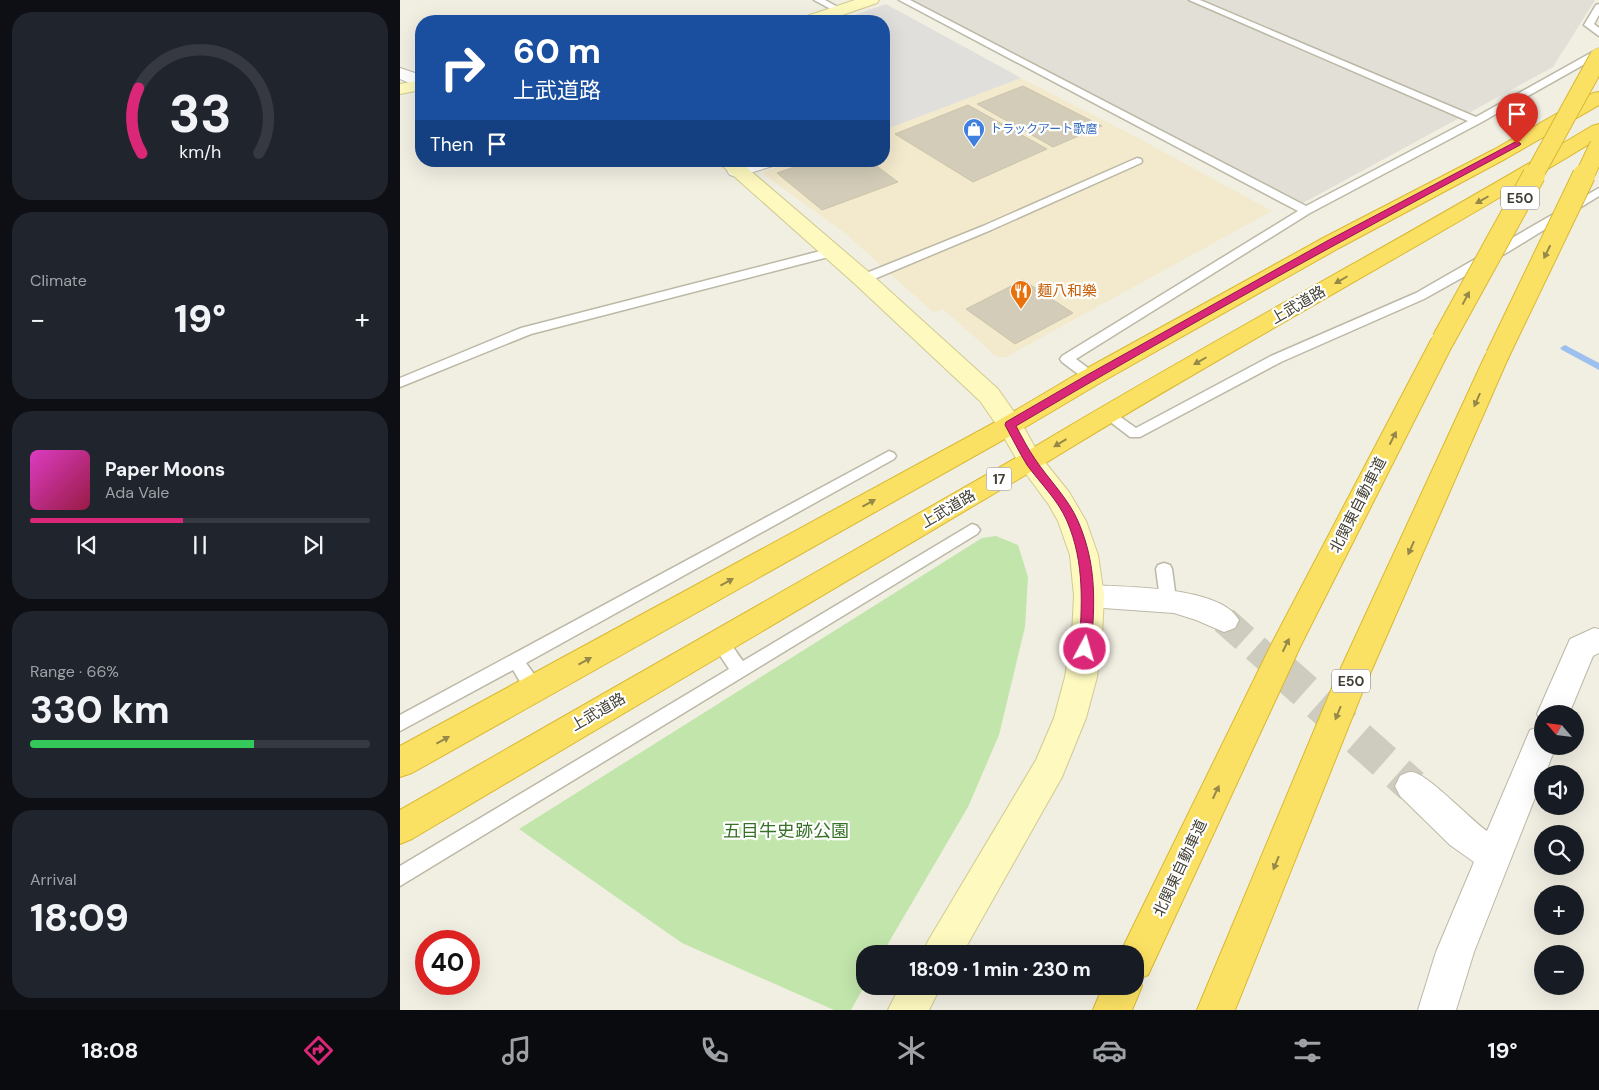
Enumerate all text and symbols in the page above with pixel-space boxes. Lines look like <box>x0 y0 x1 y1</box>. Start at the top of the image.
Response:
text: 60 m <box>513 28 601 74</box>
icon: right <box>430 35 495 100</box>
text: 上武道路 <box>513 76 601 105</box>
text: 33 <box>169 80 231 148</box>
pin <box>1496 93 1538 144</box>
icon: arrive <box>1503 100 1531 128</box>
shop icon: トラックアート歌麿 <box>962 117 986 148</box>
place label: トラックアート歌麿 <box>990 121 1097 137</box>
icon: arrive <box>483 130 511 158</box>
text: Then <box>430 132 473 157</box>
text: km/h <box>179 140 221 164</box>
road number: E50 <box>1501 187 1539 210</box>
one-way arrow <box>1475 196 1490 204</box>
one-way arrow <box>1542 245 1550 259</box>
text: Climate <box>30 270 87 291</box>
one-way arrow <box>1334 276 1348 285</box>
restaurant icon: 麺八和樂 <box>1009 279 1033 310</box>
place label: 麺八和樂 <box>1037 281 1097 301</box>
street label: 上武道路 <box>1267 281 1329 329</box>
one-way arrow <box>1462 291 1471 304</box>
text: 19° <box>174 294 226 344</box>
text: − <box>30 301 45 338</box>
text: + <box>355 301 370 338</box>
one-way arrow <box>1193 356 1206 365</box>
one-way arrow <box>1473 393 1481 407</box>
one-way arrow <box>1389 431 1397 445</box>
one-way arrow <box>1053 438 1066 447</box>
street label: 北関東自動車道 <box>1325 454 1391 556</box>
text: Paper Moons <box>105 457 225 482</box>
road number: 17 <box>986 468 1012 490</box>
text: Ada Vale <box>105 482 169 503</box>
street label: 上武道路 <box>917 485 979 533</box>
one-way arrow <box>861 499 876 507</box>
icon: previous <box>73 531 101 559</box>
icon: pause <box>186 531 214 559</box>
icon: next <box>299 531 327 559</box>
one-way arrow <box>1406 541 1414 555</box>
one-way arrow <box>719 578 734 586</box>
position arrow <box>1058 622 1110 674</box>
one-way arrow <box>1282 638 1290 652</box>
one-way arrow <box>578 656 591 665</box>
text: Range · 66% <box>30 661 119 682</box>
road number: E50 <box>1332 669 1370 692</box>
text: 330 km <box>30 685 170 735</box>
street label: 上武道路 <box>567 688 629 736</box>
north arrow <box>1534 705 1584 755</box>
map controls <box>1534 705 1584 995</box>
one-way arrow <box>1334 706 1342 721</box>
one-way arrow <box>436 735 449 744</box>
button: sound <box>1534 765 1584 815</box>
one-way arrow <box>1212 784 1220 799</box>
street label: 北関東自動車道 <box>1149 816 1211 920</box>
park label: 五目牛史跡公園 <box>723 819 849 843</box>
button: search <box>1534 825 1584 875</box>
one-way arrow <box>1272 856 1280 870</box>
text: Arrival <box>30 869 77 890</box>
button: + <box>1534 885 1584 935</box>
text: 18:09 <box>30 893 129 943</box>
speed limit sign: 40 <box>415 930 480 995</box>
button: − <box>1534 945 1584 995</box>
text: 18:09 · 1 min · 230 m <box>909 957 1091 982</box>
icon: directions <box>301 1033 336 1068</box>
icon: music <box>499 1033 534 1068</box>
icon: phone <box>697 1033 732 1068</box>
icon: climate <box>894 1033 929 1068</box>
icon: car <box>1092 1033 1127 1068</box>
icon: filters <box>1290 1033 1325 1068</box>
text: 18:08 <box>81 1036 138 1065</box>
text: 19° <box>1488 1036 1518 1065</box>

